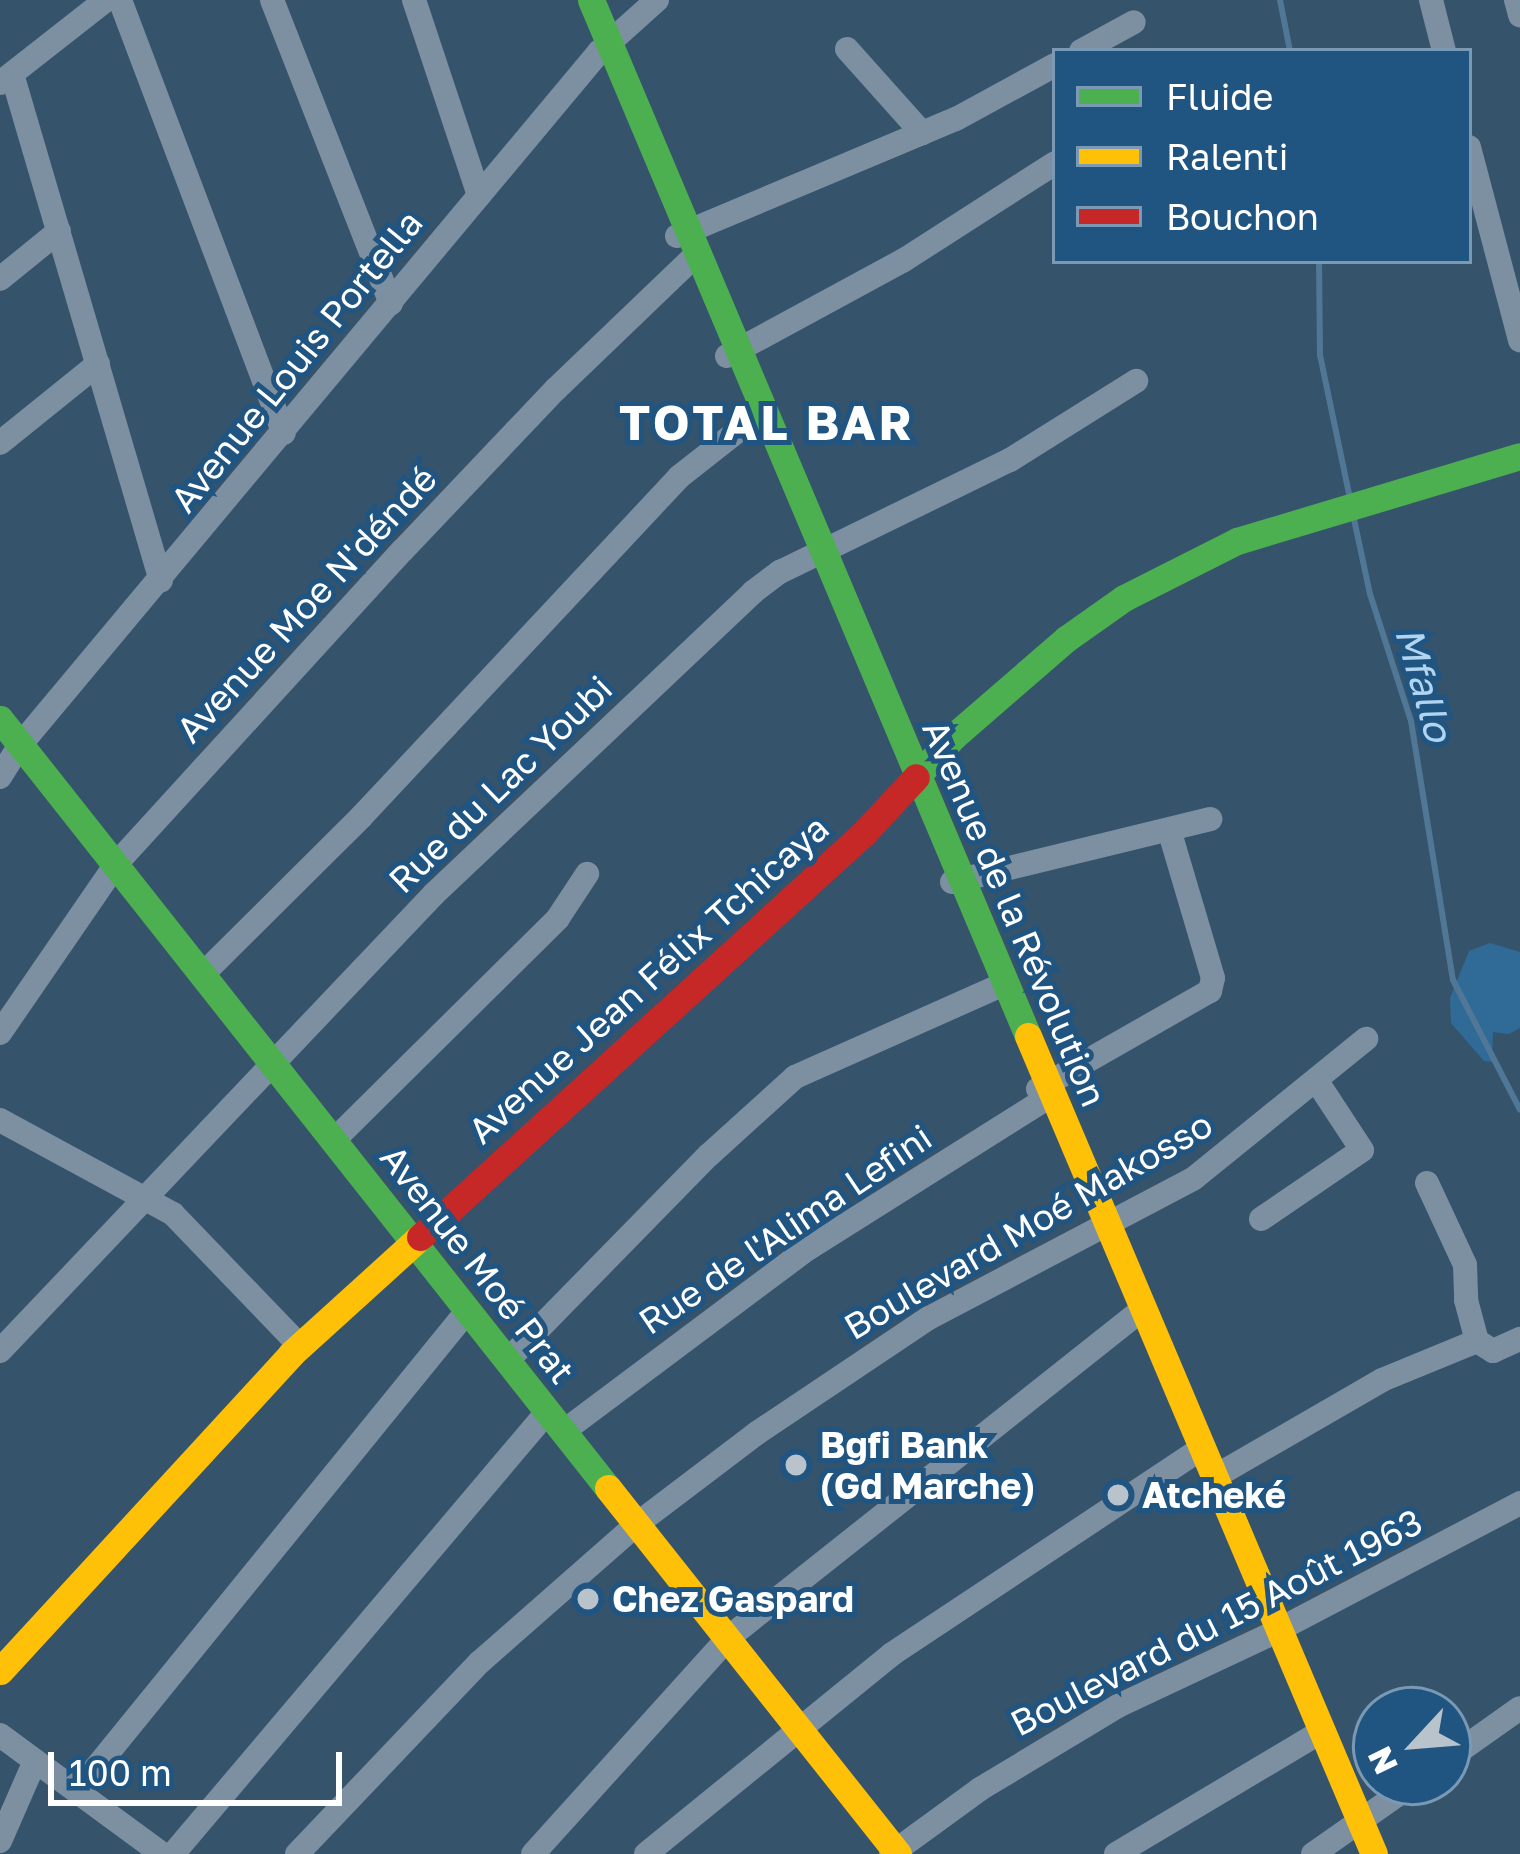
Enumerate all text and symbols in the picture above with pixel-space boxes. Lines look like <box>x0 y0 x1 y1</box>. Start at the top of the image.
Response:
legend <box>1052 48 1472 264</box>
text: Fluide <box>1166 75 1273 118</box>
text: Ralenti <box>1166 135 1288 178</box>
text: Bouchon <box>1166 195 1319 238</box>
street label: Avenue Louis Portella <box>161 201 431 521</box>
district label: TOTAL BAR <box>619 394 915 452</box>
street label: Avenue Moe N'déndé <box>167 457 445 751</box>
water label: Mfallo <box>1385 621 1463 747</box>
street label: Rue du Lac Youbi <box>379 667 621 901</box>
street label: Avenue de la Révolution <box>914 713 1116 1113</box>
street label: Avenue Jean Félix Tchicaya <box>459 806 837 1152</box>
street label: Boulevard Moé Makosso <box>836 1102 1220 1348</box>
street label: Rue de l'Alima Lefini <box>630 1115 940 1343</box>
street label: Avenue Moé Prat <box>372 1136 584 1392</box>
place label: Bgfi Bank (Gd Marche) <box>820 1422 1035 1507</box>
marker: Bgfi Bank (Gd Marche) <box>783 1452 809 1478</box>
place label: Atcheké <box>1142 1473 1286 1517</box>
marker: Atcheké <box>1105 1482 1131 1508</box>
street label: Boulevard du 15 Août 1963 <box>1003 1499 1429 1745</box>
place label: Chez Gaspard <box>612 1577 854 1621</box>
marker: Chez Gaspard <box>575 1586 601 1612</box>
north arrow <box>1352 1686 1472 1806</box>
scale bar <box>54 1728 348 1802</box>
text: N <box>1359 1741 1405 1781</box>
text: 100 m <box>69 1751 172 1794</box>

